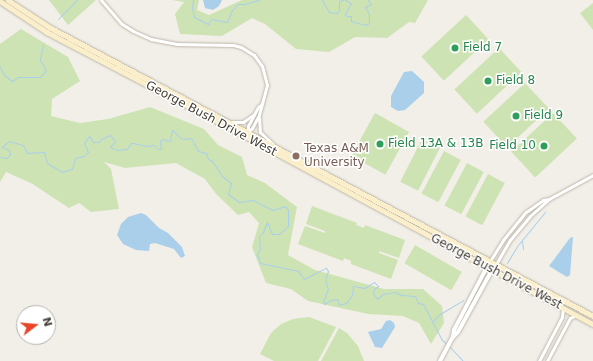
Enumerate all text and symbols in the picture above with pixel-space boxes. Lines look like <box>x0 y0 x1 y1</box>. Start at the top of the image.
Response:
place label: Field 7 <box>463 41 502 55</box>
marker: Field 7 <box>450 43 460 53</box>
place label: Field 8 <box>496 74 535 88</box>
marker: Field 8 <box>483 76 493 86</box>
street label: George Bush Drive West <box>143 78 279 160</box>
place label: Field 9 <box>524 109 563 123</box>
marker: Field 9 <box>511 111 521 121</box>
place label: Field 13A & 13B <box>388 137 483 151</box>
marker: Field 13A & 13B <box>375 139 385 149</box>
place label: Field 10 <box>489 139 536 153</box>
marker: Field 10 <box>539 141 549 151</box>
place label: Texas A&M University <box>304 142 369 170</box>
marker: Texas A&M University <box>291 151 301 161</box>
street label: George Bush Drive West <box>428 231 564 313</box>
north arrow <box>16 305 56 345</box>
text: N <box>40 316 55 328</box>

